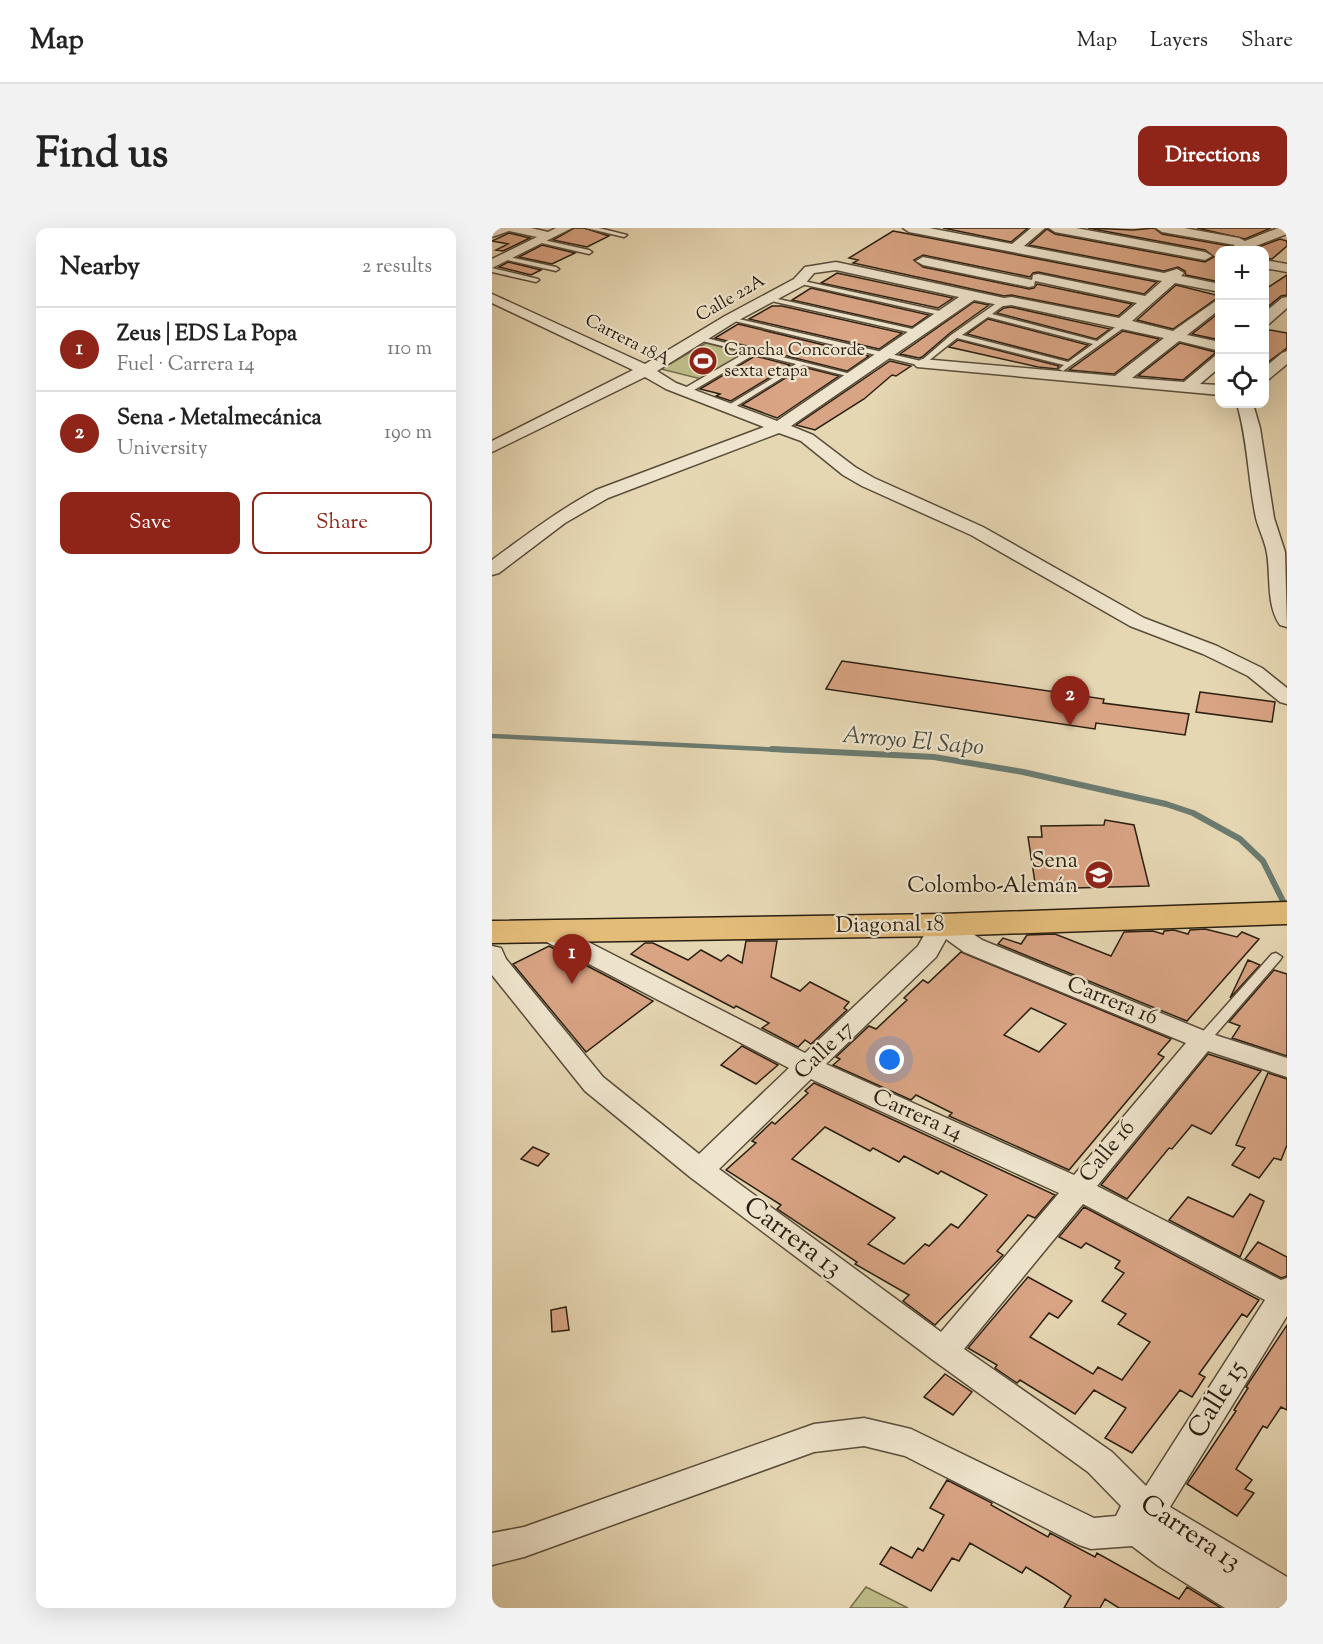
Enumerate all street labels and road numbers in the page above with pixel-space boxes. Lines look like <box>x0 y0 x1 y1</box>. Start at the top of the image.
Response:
street label: Calle 22A <box>692 269 771 329</box>
street label: Carrera 18A <box>580 308 675 374</box>
street label: Diagonal 18 <box>835 909 945 943</box>
street label: Carrera 16 <box>1062 969 1162 1035</box>
street label: Calle 17 <box>788 1014 862 1088</box>
street label: Carrera 14 <box>867 1082 967 1150</box>
street label: Calle 16 <box>1072 1114 1144 1190</box>
street label: Carrera 13 <box>734 1188 850 1288</box>
street label: Calle 15 <box>1179 1353 1257 1447</box>
street label: Carrera 13 <box>1132 1486 1248 1582</box>

